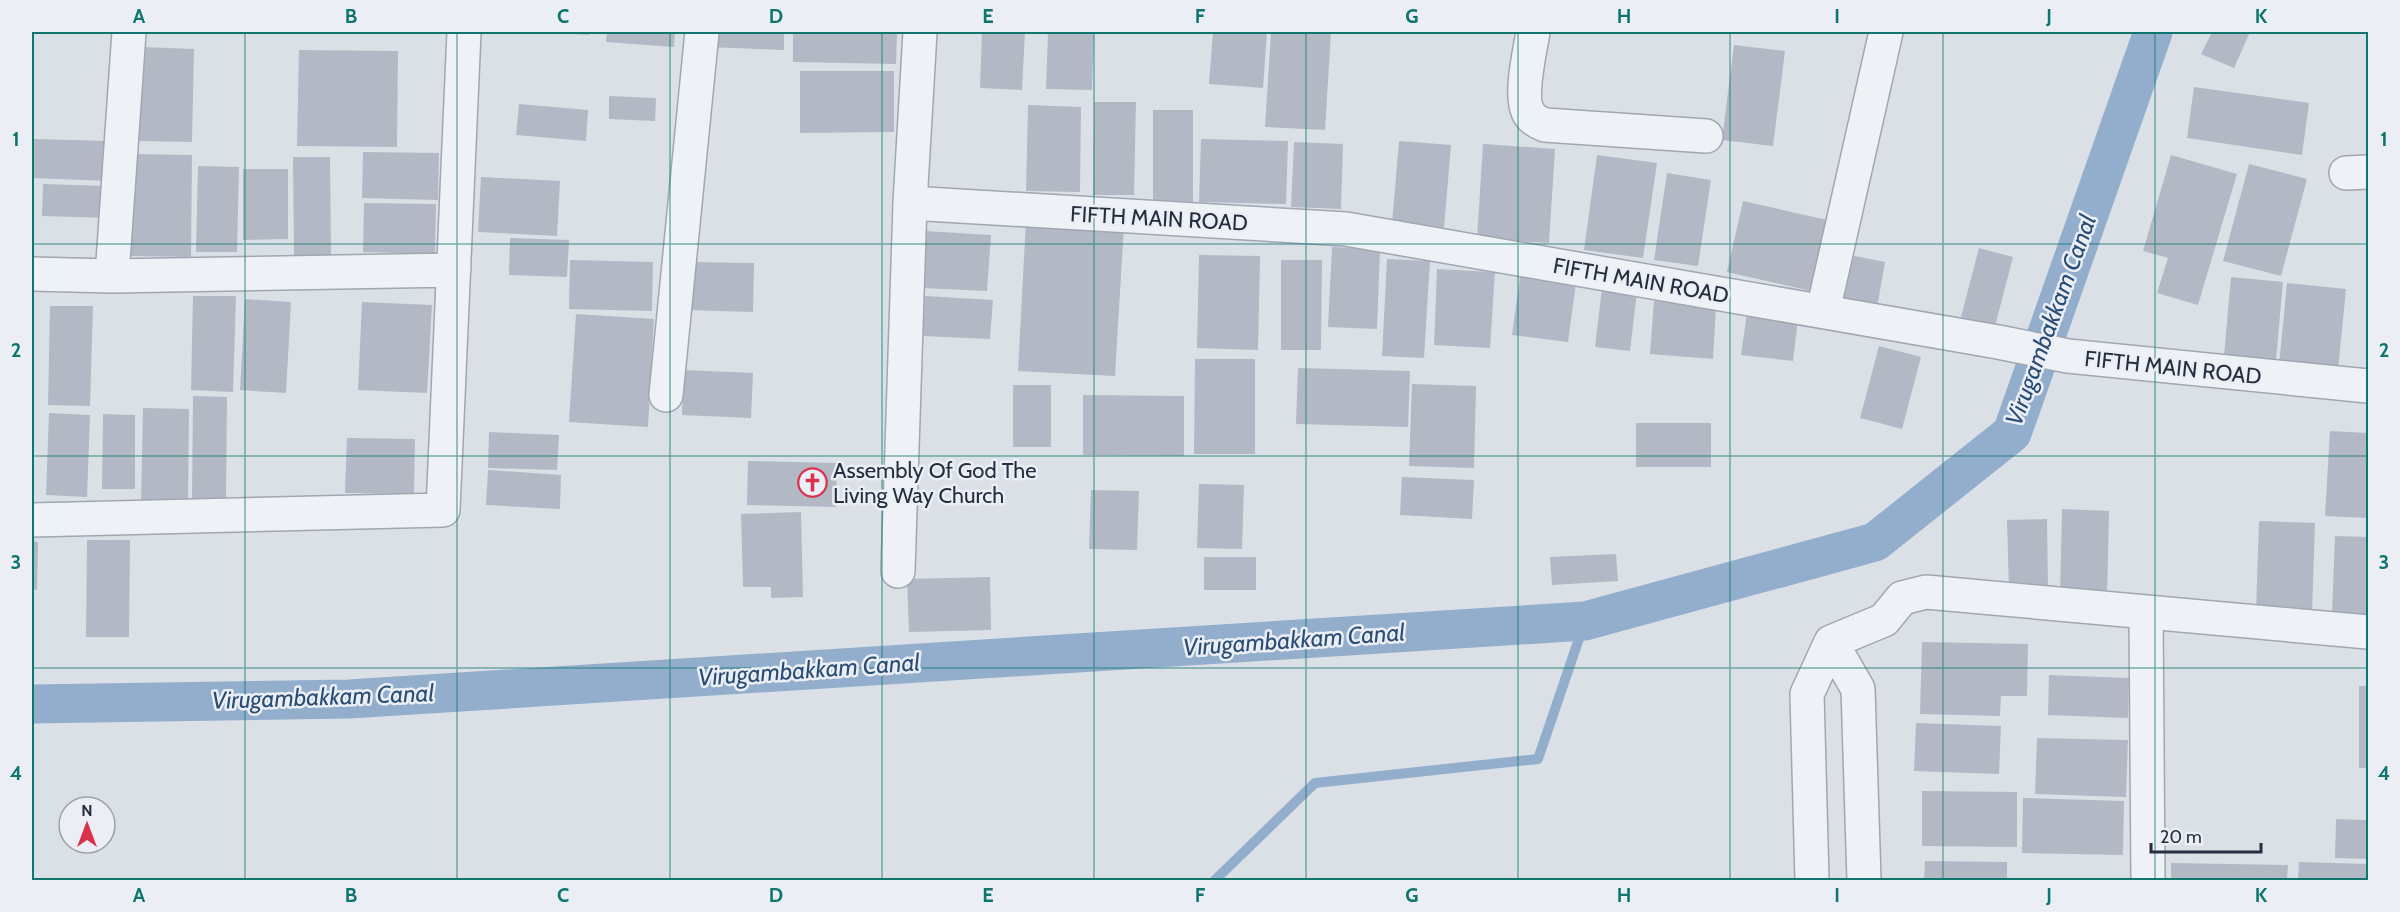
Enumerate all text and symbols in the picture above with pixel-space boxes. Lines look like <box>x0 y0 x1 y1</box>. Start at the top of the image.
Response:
text: A <box>133 4 146 28</box>
text: B <box>345 4 357 28</box>
text: C <box>557 4 569 28</box>
text: D <box>769 4 783 28</box>
text: E <box>982 4 994 28</box>
text: F <box>1195 4 1206 28</box>
text: G <box>1405 4 1419 28</box>
text: H <box>1617 4 1631 28</box>
text: I <box>1834 4 1840 28</box>
text: J <box>2045 4 2052 28</box>
text: K <box>2255 4 2268 28</box>
text: 1 <box>12 127 20 151</box>
text: 1 <box>2380 127 2388 151</box>
street label: FIFTH MAIN ROAD <box>1069 200 1249 237</box>
water label: Virugambakkam Canal <box>1999 210 2102 429</box>
street label: FIFTH MAIN ROAD <box>1551 252 1731 309</box>
text: 2 <box>11 338 21 362</box>
text: 2 <box>2379 338 2389 362</box>
street label: FIFTH MAIN ROAD <box>2083 345 2263 390</box>
place label: Assembly Of God The Living Way Church <box>833 457 1036 509</box>
church icon: Assembly Of God The Living Way Church <box>796 467 828 499</box>
text: 3 <box>11 550 21 574</box>
text: 3 <box>2379 550 2389 574</box>
water label: Virugambakkam Canal <box>1182 617 1406 662</box>
water label: Virugambakkam Canal <box>697 647 921 692</box>
water label: Virugambakkam Canal <box>211 678 435 715</box>
text: 4 <box>10 761 22 785</box>
text: 4 <box>2378 761 2390 785</box>
north arrow <box>57 795 117 855</box>
text: N <box>81 801 93 820</box>
scale bar <box>2151 816 2260 854</box>
text: 20 m <box>2160 826 2202 848</box>
text: A <box>133 883 146 907</box>
text: B <box>345 883 357 907</box>
text: C <box>557 883 569 907</box>
text: D <box>769 883 783 907</box>
text: E <box>982 883 994 907</box>
text: F <box>1195 883 1206 907</box>
text: G <box>1405 883 1419 907</box>
text: H <box>1617 883 1631 907</box>
text: I <box>1834 883 1840 907</box>
text: J <box>2045 883 2052 907</box>
text: K <box>2255 883 2268 907</box>

